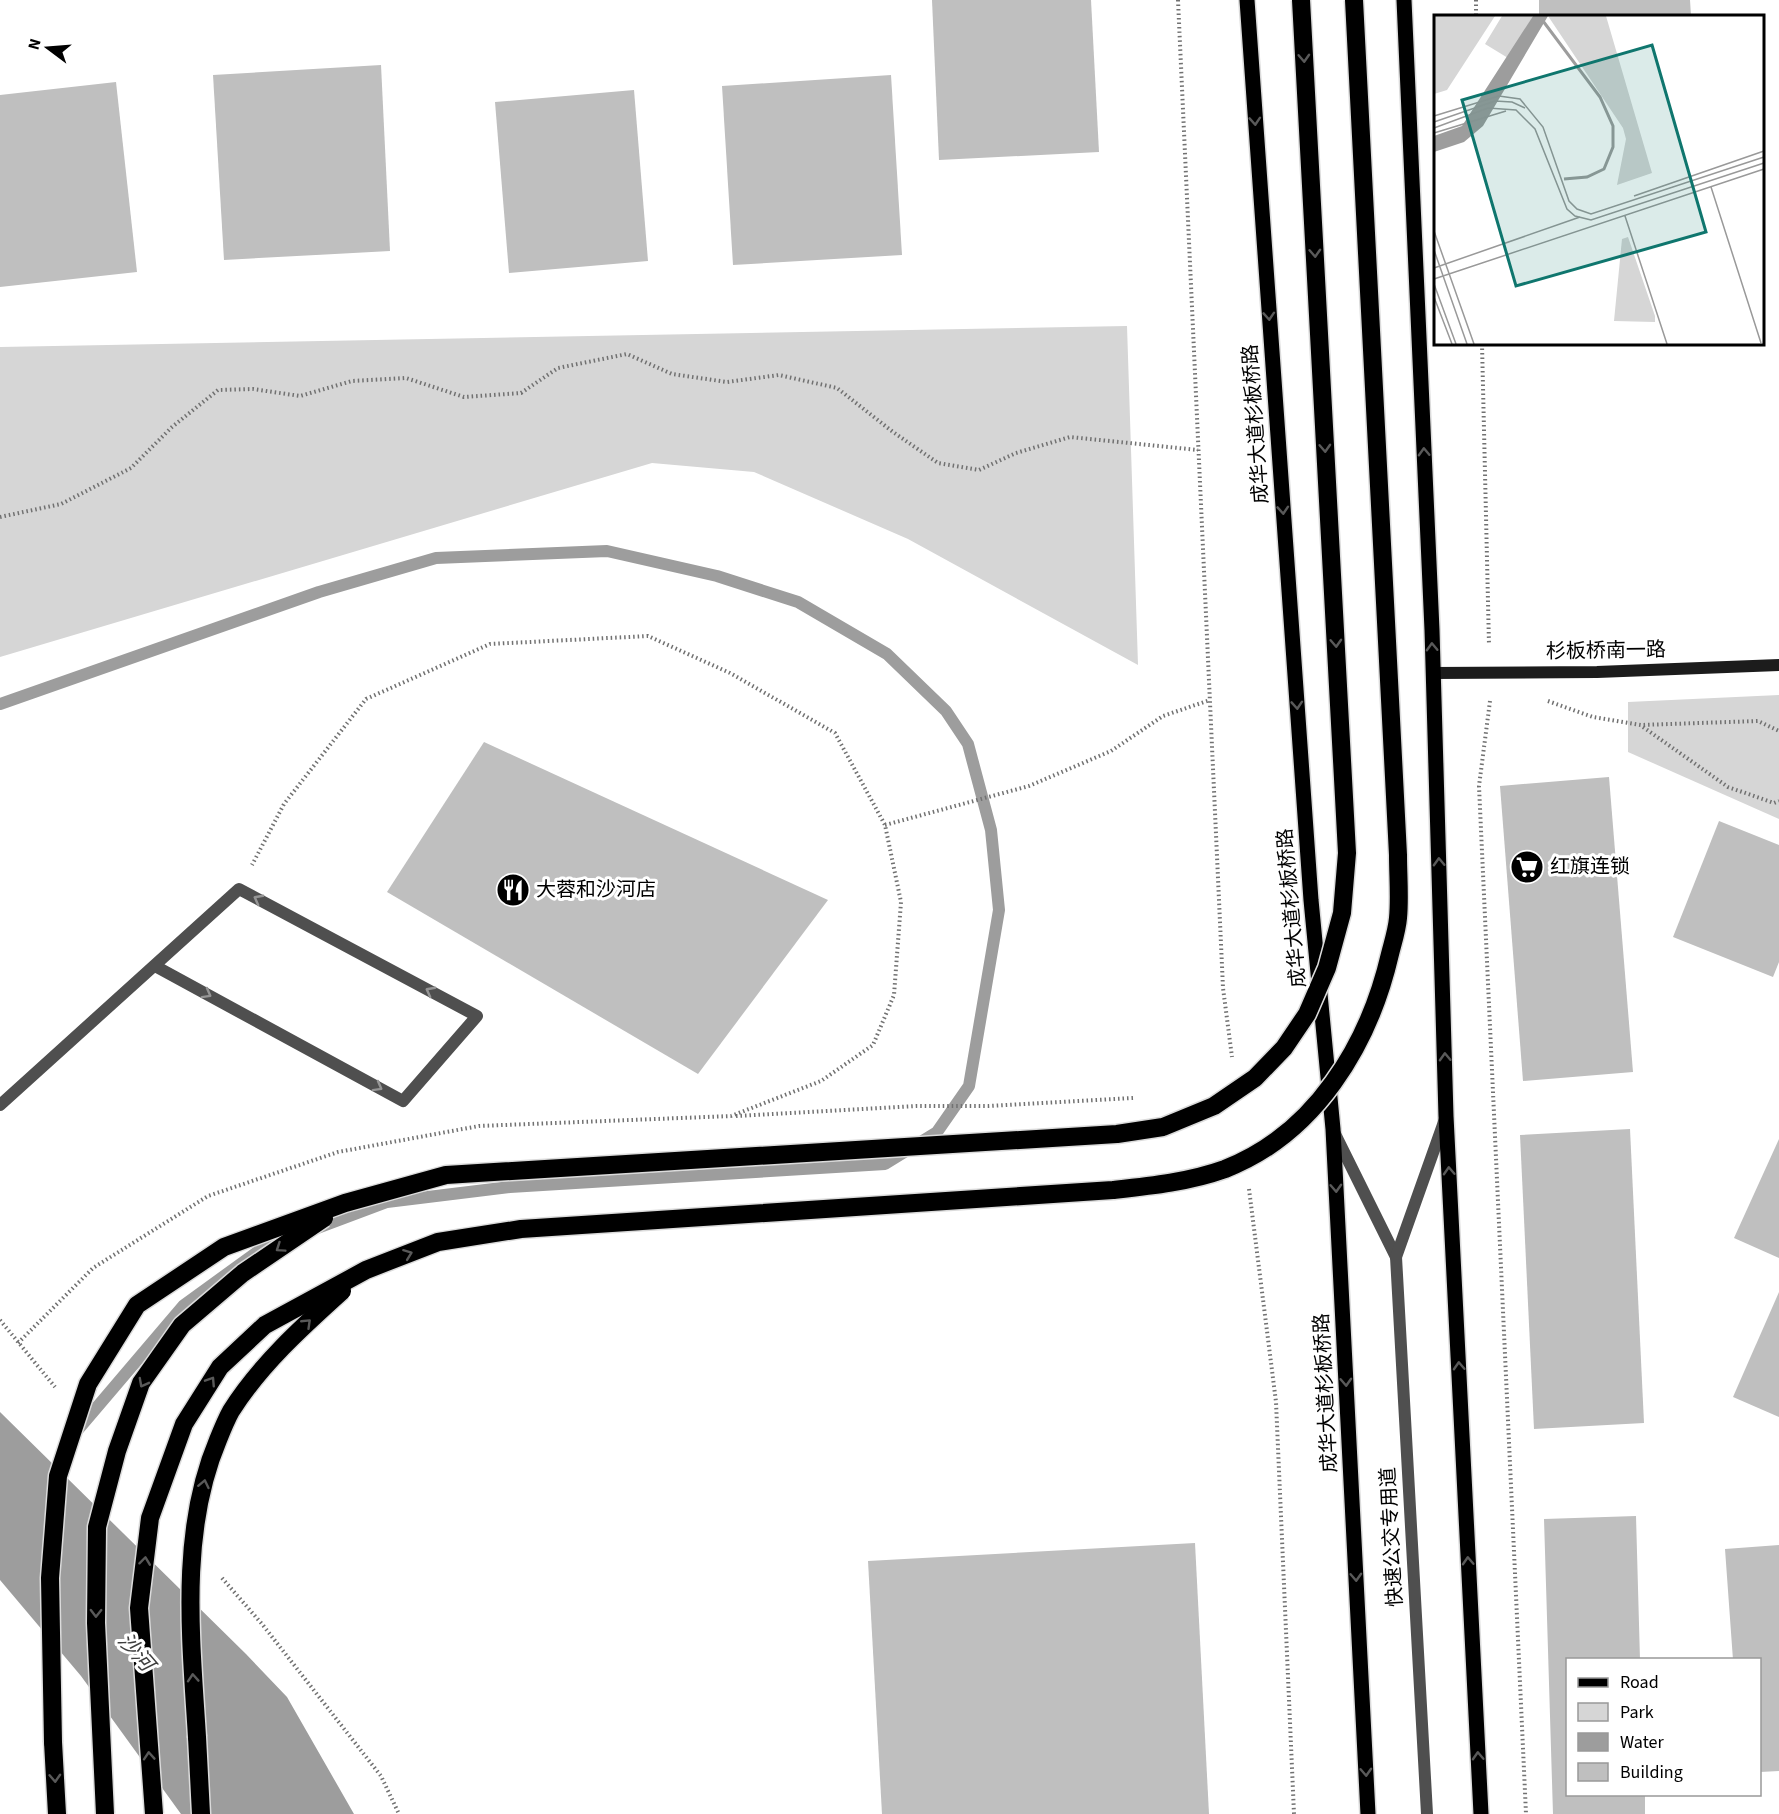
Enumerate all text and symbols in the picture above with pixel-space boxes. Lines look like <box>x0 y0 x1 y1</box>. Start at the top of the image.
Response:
inset map <box>1434 15 1764 345</box>
north arrow <box>18 18 78 78</box>
text: N <box>23 36 47 52</box>
one-way arrow <box>1298 54 1311 63</box>
one-way arrow <box>1248 117 1261 126</box>
one-way arrow <box>1308 249 1321 258</box>
one-way arrow <box>1262 311 1275 320</box>
street label: 成华大道杉板桥路 <box>1236 343 1276 505</box>
one-way arrow <box>1319 443 1332 452</box>
one-way arrow <box>1417 447 1430 456</box>
one-way arrow <box>1276 506 1289 515</box>
street label: 杉板桥南一路 <box>1546 636 1666 666</box>
one-way arrow <box>1329 638 1342 647</box>
one-way arrow <box>1426 642 1439 651</box>
one-way arrow <box>1290 700 1303 709</box>
street label: 成华大道杉板桥路 <box>1271 827 1313 989</box>
supermarket icon: 红旗连锁 <box>1509 849 1545 885</box>
place label: 红旗连锁 <box>1550 853 1630 881</box>
one-way arrow <box>1432 858 1445 867</box>
restaurant icon: 大蓉和沙河店 <box>495 872 531 908</box>
place label: 大蓉和沙河店 <box>536 876 656 904</box>
one-way arrow <box>253 895 264 906</box>
one-way arrow <box>200 987 211 998</box>
one-way arrow <box>425 987 436 998</box>
one-way arrow <box>1438 1053 1451 1062</box>
one-way arrow <box>371 1080 382 1091</box>
one-way arrow <box>1443 1167 1456 1176</box>
one-way arrow <box>1329 1183 1342 1192</box>
one-way arrow <box>275 1241 286 1252</box>
one-way arrow <box>401 1249 412 1261</box>
street label: 成华大道杉板桥路 <box>1308 1312 1344 1474</box>
one-way arrow <box>300 1320 311 1331</box>
one-way arrow <box>1452 1362 1465 1371</box>
one-way arrow <box>204 1376 215 1387</box>
one-way arrow <box>139 1377 150 1388</box>
one-way arrow <box>1339 1378 1352 1387</box>
street label: 快速公交专用道 <box>1374 1466 1410 1608</box>
one-way arrow <box>197 1480 210 1490</box>
one-way arrow <box>1462 1556 1475 1565</box>
one-way arrow <box>138 1557 151 1566</box>
one-way arrow <box>1349 1573 1362 1582</box>
one-way arrow <box>90 1608 102 1617</box>
water label: 沙河 <box>111 1626 164 1681</box>
legend <box>1566 1658 1761 1796</box>
text: Road <box>1620 1670 1659 1695</box>
one-way arrow <box>187 1674 200 1683</box>
text: Park <box>1620 1700 1654 1725</box>
text: Water <box>1620 1730 1664 1755</box>
one-way arrow <box>143 1751 156 1760</box>
one-way arrow <box>1472 1751 1485 1760</box>
text: Building <box>1620 1760 1683 1785</box>
one-way arrow <box>1360 1767 1373 1776</box>
one-way arrow <box>49 1774 62 1783</box>

